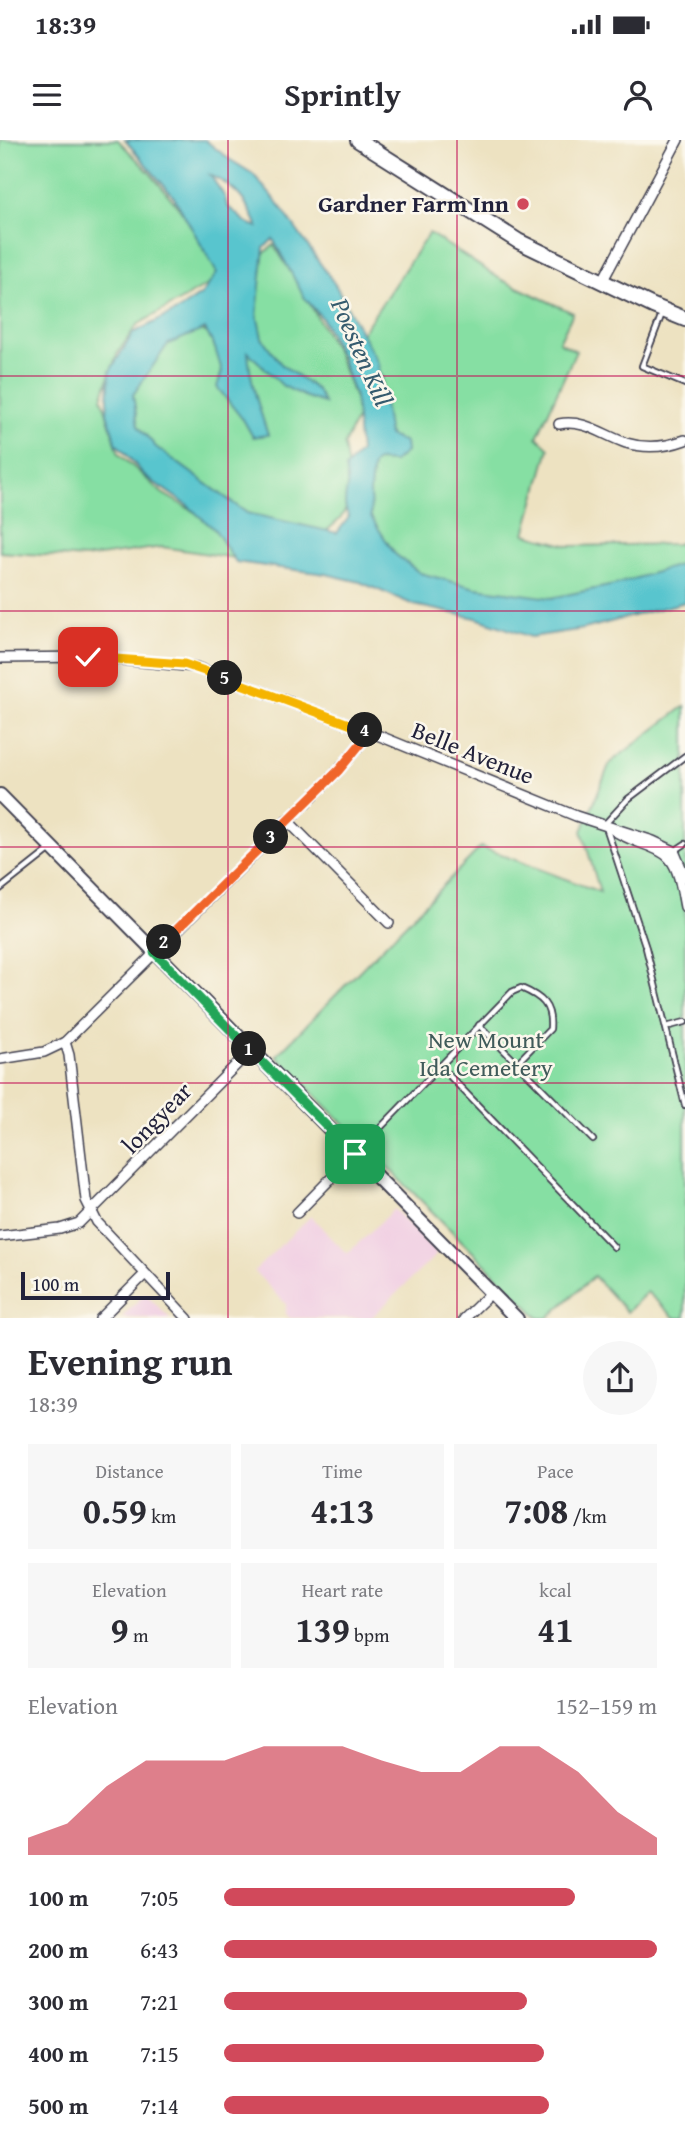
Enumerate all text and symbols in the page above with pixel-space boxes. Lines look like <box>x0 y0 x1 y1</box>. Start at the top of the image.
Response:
text: 18:39 <box>35 5 96 44</box>
text: Sprintly <box>284 71 401 118</box>
icon: menu <box>28 76 66 114</box>
icon: person <box>619 76 657 114</box>
place label: Gardner Farm Inn <box>318 186 509 221</box>
marker: Gardner Farm Inn <box>515 196 531 212</box>
water label: Poesten Kill <box>321 291 404 412</box>
pin <box>58 627 118 687</box>
icon: check <box>69 638 107 676</box>
pin: 5 <box>208 660 243 696</box>
text: 5 <box>220 663 229 691</box>
pin: 4 <box>348 712 382 748</box>
street label: Belle Avenue <box>407 712 539 793</box>
text: 4 <box>360 715 369 743</box>
pin: 3 <box>254 820 288 854</box>
text: 3 <box>266 822 275 850</box>
pin: 2 <box>146 924 182 960</box>
text: 2 <box>159 927 168 955</box>
park label: New Mount Ida Cemetery <box>419 1022 553 1085</box>
pin: 1 <box>232 1032 266 1066</box>
text: 1 <box>244 1034 253 1062</box>
street label: longyear <box>113 1074 200 1162</box>
pin <box>325 1124 385 1184</box>
icon: arrive <box>336 1135 374 1173</box>
scale bar <box>21 1269 170 1301</box>
text: 100 m <box>32 1270 79 1298</box>
text: Evening run <box>28 1333 232 1389</box>
button: share <box>583 1341 657 1415</box>
text: 18:39 <box>28 1387 78 1420</box>
text: Distance <box>95 1457 164 1485</box>
text: Time <box>322 1457 363 1485</box>
text: Pace <box>537 1457 574 1485</box>
text: 0.59 <box>83 1485 147 1536</box>
text: 4:13 <box>310 1485 375 1536</box>
text: 7:08 <box>504 1485 568 1536</box>
text: km <box>147 1502 176 1530</box>
text: /km <box>568 1502 607 1530</box>
text: Elevation <box>92 1576 167 1604</box>
text: Heart rate <box>302 1576 383 1604</box>
text: kcal <box>539 1576 572 1604</box>
text: 9 <box>111 1604 129 1655</box>
text: 139 <box>295 1604 350 1655</box>
text: 41 <box>537 1604 574 1655</box>
text: m <box>129 1621 148 1649</box>
text: bpm <box>350 1621 390 1649</box>
text: Elevation <box>28 1689 118 1722</box>
text: 152–159 m <box>556 1689 657 1722</box>
text: 100 m <box>28 1881 89 1914</box>
text: 7:05 <box>140 1881 179 1914</box>
text: 200 m <box>28 1933 89 1966</box>
text: 6:43 <box>140 1933 179 1966</box>
text: 300 m <box>28 1985 89 2018</box>
text: 7:21 <box>140 1985 179 2018</box>
text: 400 m <box>28 2037 89 2070</box>
text: 7:15 <box>140 2037 179 2070</box>
text: 500 m <box>28 2089 89 2122</box>
text: 7:14 <box>140 2089 179 2122</box>

